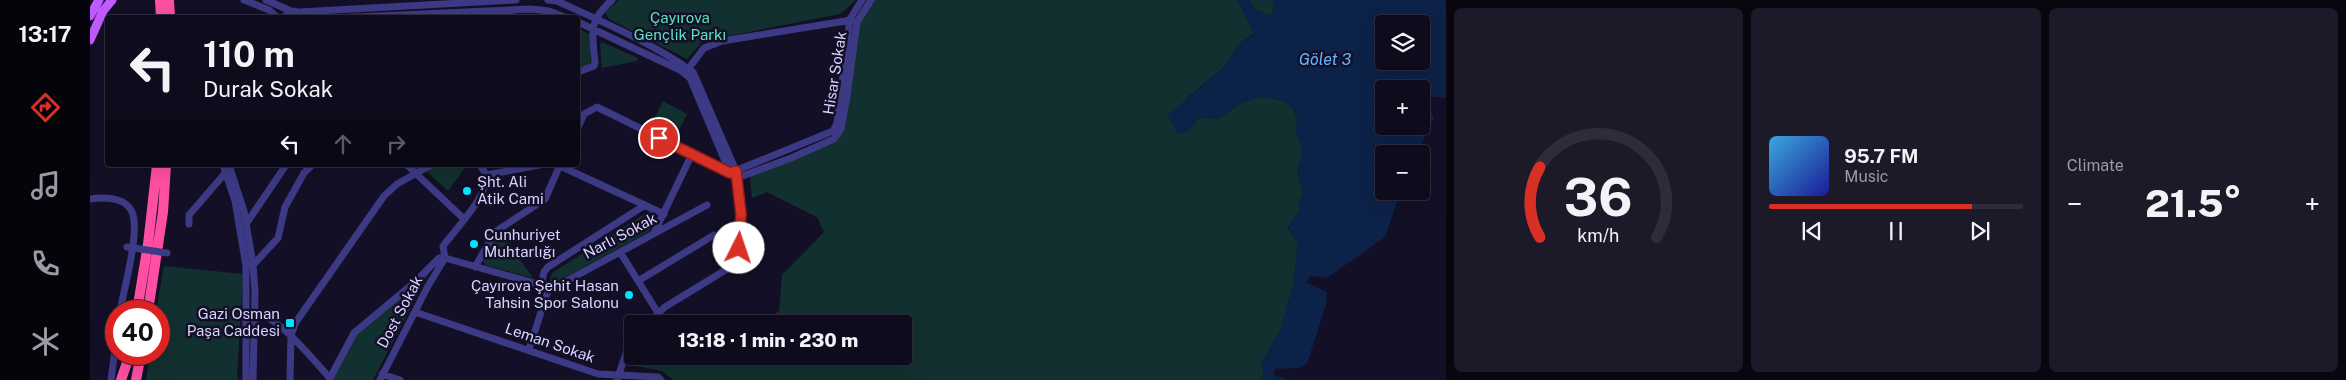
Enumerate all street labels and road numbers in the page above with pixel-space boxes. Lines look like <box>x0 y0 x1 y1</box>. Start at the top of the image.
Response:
street label: Hisar Sokak <box>820 30 849 116</box>
street label: Narlı Sokak <box>580 209 659 262</box>
street label: Dost Sokak <box>373 273 426 351</box>
street label: Leman Sokak <box>503 319 597 366</box>

